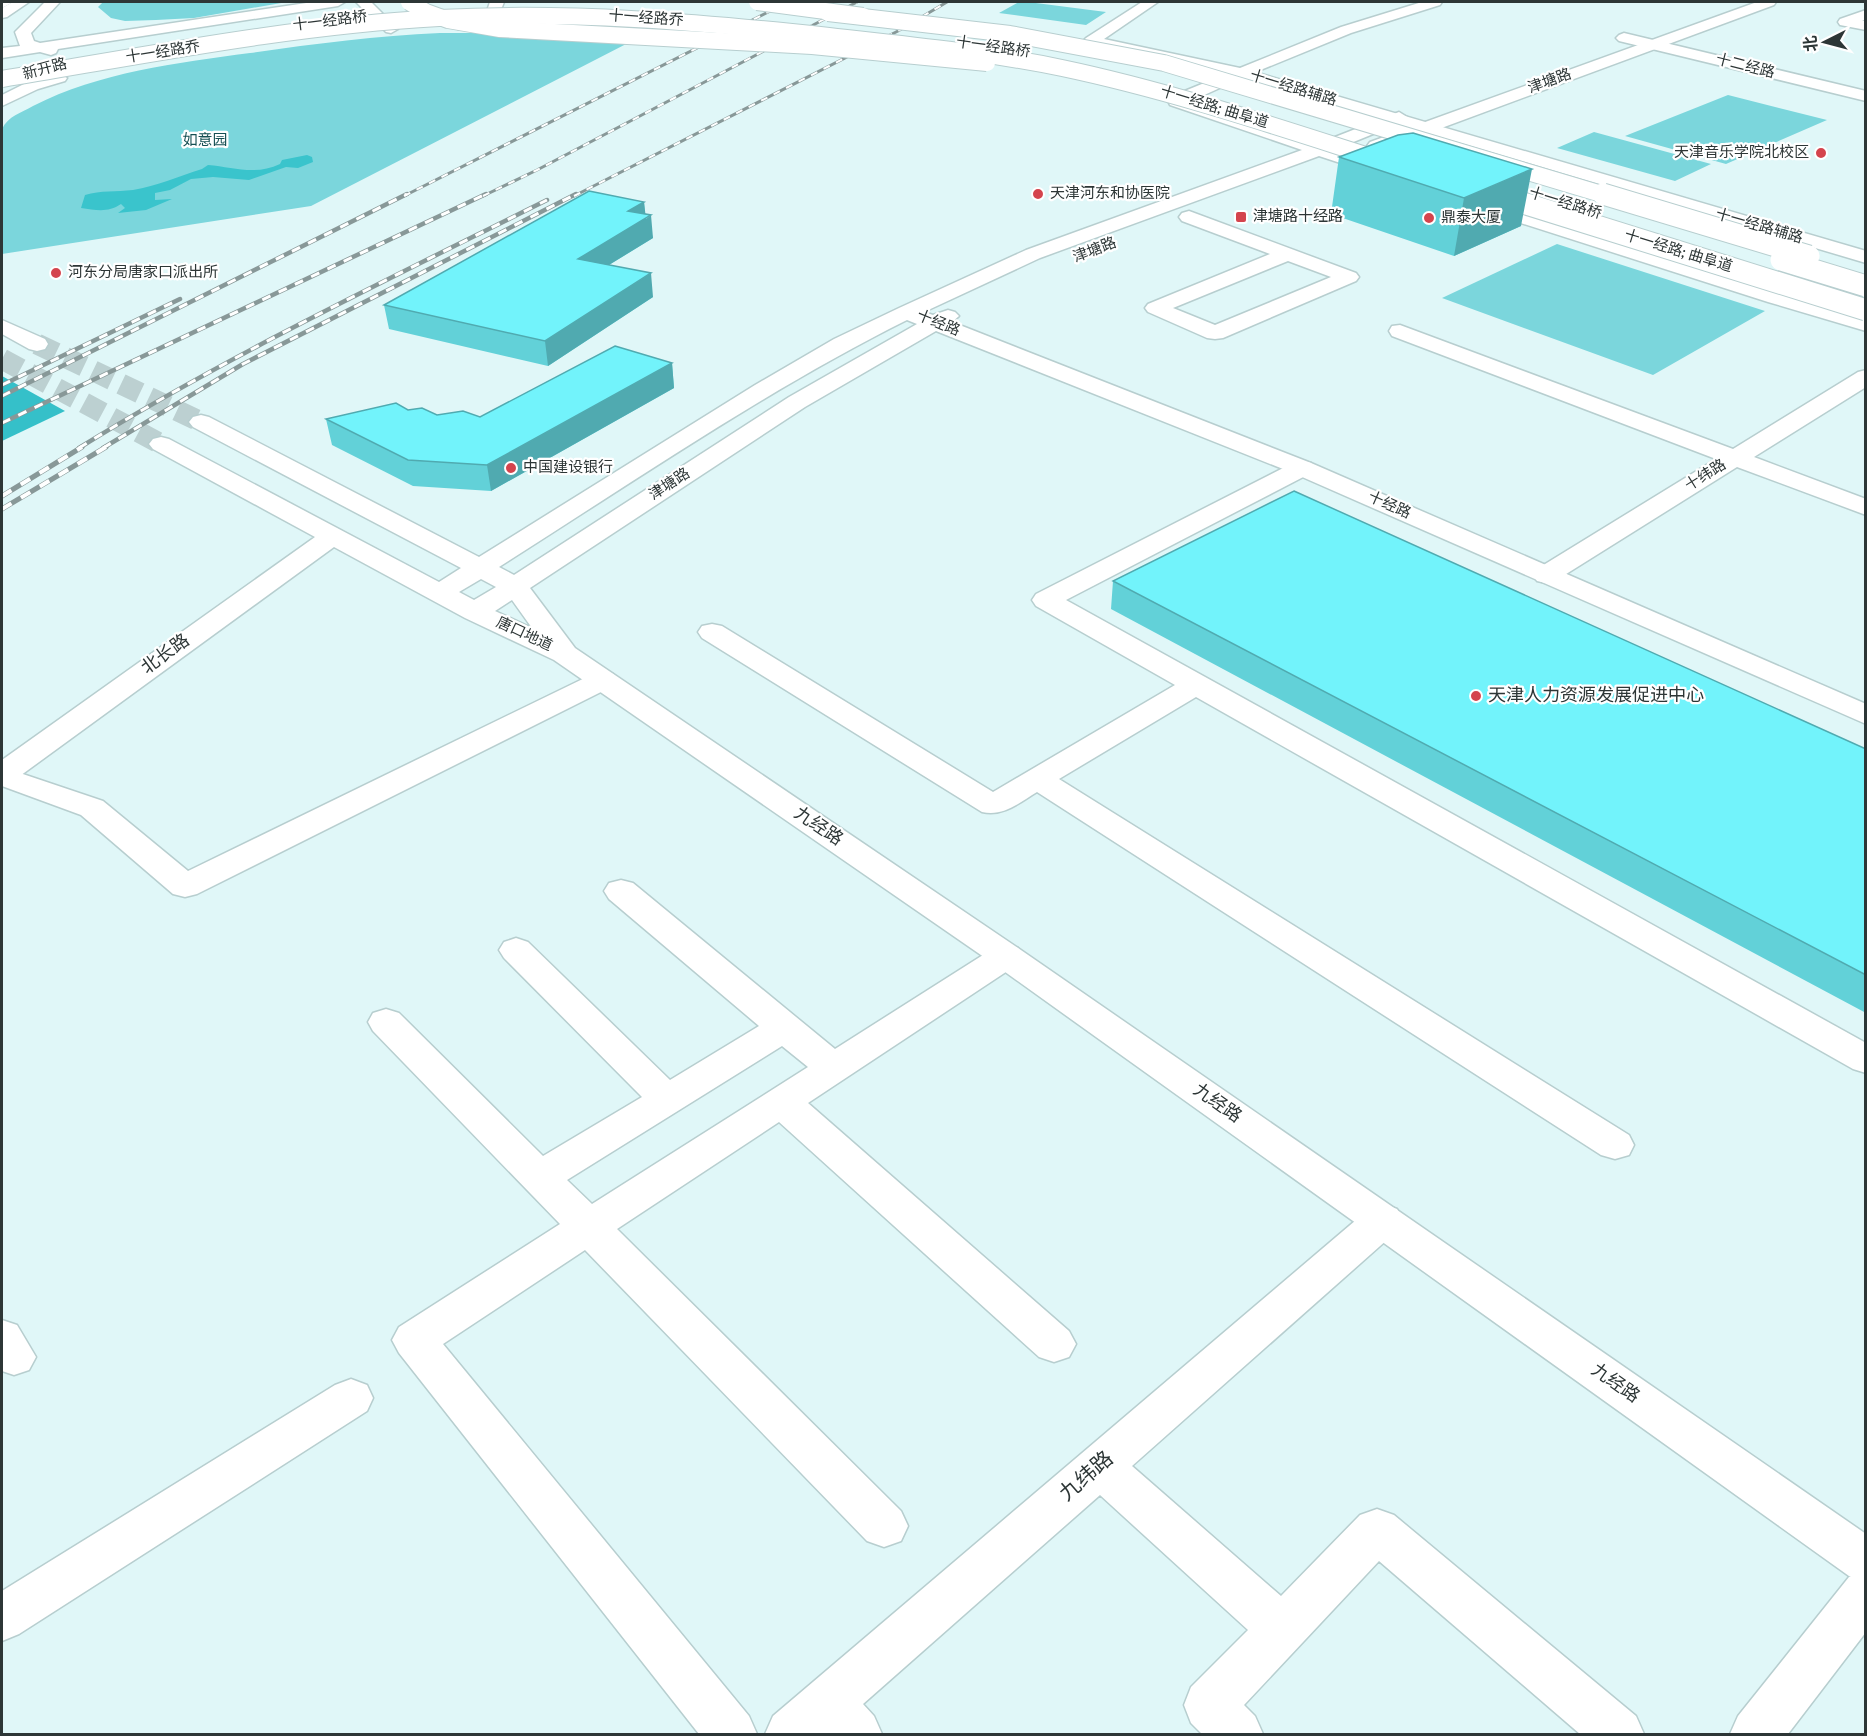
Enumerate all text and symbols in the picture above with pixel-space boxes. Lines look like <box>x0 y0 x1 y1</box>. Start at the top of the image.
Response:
street label: 十一经路乔 <box>608 7 684 31</box>
street label: 十一经路桥 <box>292 8 368 36</box>
north arrow <box>1795 12 1855 72</box>
street label: 十一经路桥 <box>955 33 1031 63</box>
text: 北 <box>1801 34 1823 52</box>
street label: 十一经路乔 <box>124 38 202 68</box>
street label: 十二经路 <box>1714 51 1776 83</box>
street label: 新开路 <box>21 55 69 85</box>
street label: 津塘路 <box>1525 64 1574 99</box>
street label: 十一经路辅路 <box>1247 67 1339 111</box>
street label: 十一经路; 曲阜道 <box>1158 83 1270 133</box>
park label: 如意园 <box>182 131 228 151</box>
place label: 天津音乐学院北校区 <box>1674 143 1809 163</box>
marker: 天津音乐学院北校区 <box>1814 146 1828 160</box>
street label: 十一经路桥 <box>1526 184 1604 224</box>
place label: 天津河东和协医院 <box>1050 185 1170 204</box>
marker: 天津河东和协医院 <box>1031 187 1045 201</box>
street label: 十一经路辅路 <box>1713 205 1805 249</box>
place label: 津塘路十经路 <box>1253 207 1343 227</box>
place label: 鼎泰大厦 <box>1441 209 1501 228</box>
marker: 津塘路十经路 <box>1234 210 1248 224</box>
marker: 鼎泰大厦 <box>1422 211 1436 225</box>
street label: 十一经路; 曲阜道 <box>1622 227 1734 277</box>
street label: 津塘路 <box>1070 233 1119 268</box>
place label: 河东分局唐家口派出所 <box>68 264 218 283</box>
marker: 河东分局唐家口派出所 <box>49 266 63 280</box>
street label: 十经路 <box>914 307 962 341</box>
street label: 十纬路 <box>1682 456 1730 496</box>
place label: 中国建设银行 <box>523 459 613 478</box>
marker: 中国建设银行 <box>504 461 518 475</box>
street label: 津塘路 <box>645 464 694 505</box>
street label: 十经路 <box>1365 488 1413 524</box>
street label: 唐口地道 <box>493 614 555 656</box>
street label: 北长路 <box>137 630 195 680</box>
place label: 天津人力资源发展促进中心 <box>1488 685 1704 708</box>
marker: 天津人力资源发展促进中心 <box>1469 689 1483 703</box>
street label: 九经路 <box>789 802 847 852</box>
street label: 九经路 <box>1188 1079 1246 1129</box>
street label: 九经路 <box>1586 1359 1644 1409</box>
street label: 九纬路 <box>1054 1446 1120 1508</box>

